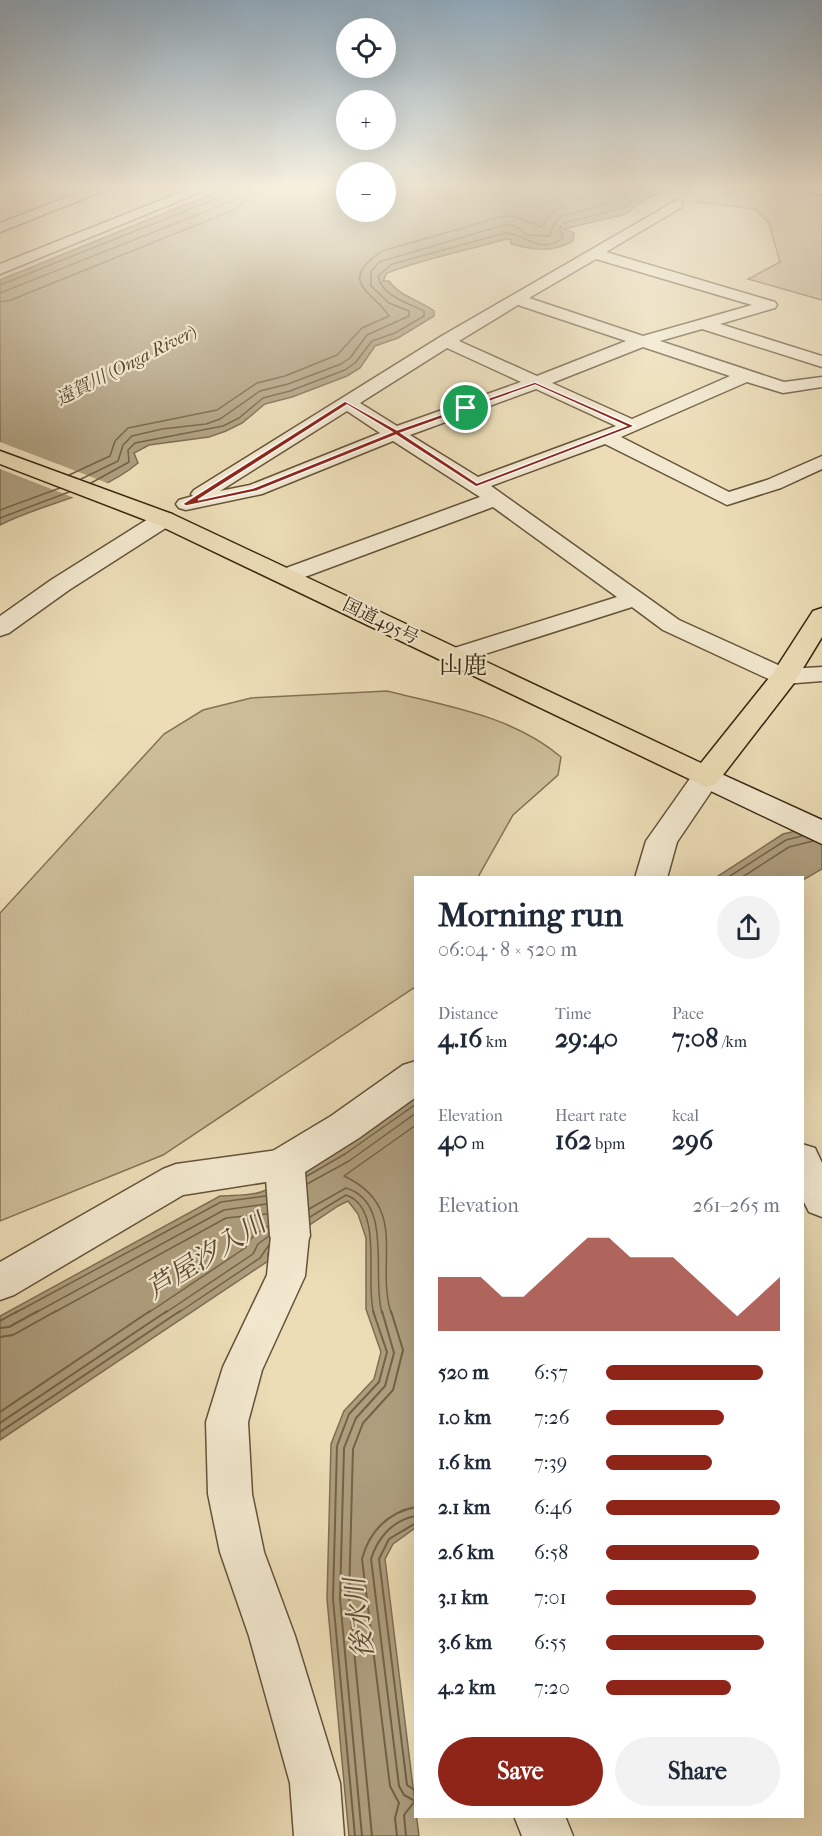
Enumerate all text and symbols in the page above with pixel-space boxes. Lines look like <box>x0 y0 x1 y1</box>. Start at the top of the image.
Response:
map controls <box>336 18 396 222</box>
button: locate <box>336 18 396 78</box>
button: + <box>336 90 396 150</box>
button: − <box>336 162 396 222</box>
water label: 遠賀川 (Onga River) <box>53 321 200 410</box>
pin <box>440 382 491 433</box>
icon: arrive <box>449 391 482 424</box>
street label: 国道495号 <box>339 594 422 649</box>
district label: 山鹿 <box>439 651 487 679</box>
text: Morning run <box>438 896 623 935</box>
button: share <box>717 896 780 959</box>
text: 06:04 · 8 × 520 m <box>438 938 577 961</box>
text: Distance <box>438 1004 498 1023</box>
text: Time <box>555 1004 591 1023</box>
text: Pace <box>672 1004 704 1023</box>
text: 4.16 <box>438 1023 482 1054</box>
text: 29:40 <box>555 1023 618 1054</box>
text: 7:08 <box>672 1023 718 1054</box>
text: km <box>482 1032 507 1051</box>
text: /km <box>718 1032 747 1051</box>
text: Elevation <box>438 1106 503 1125</box>
text: Heart rate <box>555 1106 627 1125</box>
text: kcal <box>672 1106 699 1125</box>
text: 40 <box>438 1125 468 1156</box>
text: 162 <box>555 1125 592 1156</box>
text: 296 <box>672 1125 713 1156</box>
text: m <box>468 1134 484 1153</box>
text: bpm <box>592 1134 625 1153</box>
text: Elevation <box>438 1194 519 1217</box>
text: 261–265 m <box>692 1194 780 1217</box>
water label: 芦屋汐入川 <box>140 1205 274 1305</box>
text: 520 m <box>438 1361 489 1384</box>
text: 6:57 <box>534 1361 568 1384</box>
text: 1.0 km <box>438 1406 491 1429</box>
text: 7:26 <box>534 1406 570 1429</box>
text: 1.6 km <box>438 1451 491 1474</box>
text: 7:39 <box>534 1451 567 1474</box>
text: 2.1 km <box>438 1496 491 1519</box>
text: 6:46 <box>534 1496 572 1519</box>
text: 2.6 km <box>438 1541 494 1564</box>
text: 6:58 <box>534 1541 568 1564</box>
water label: 後水川 <box>338 1573 380 1660</box>
text: 3.1 km <box>438 1586 488 1609</box>
text: 7:01 <box>534 1586 567 1609</box>
text: 3.6 km <box>438 1631 492 1654</box>
text: 6:55 <box>534 1631 567 1654</box>
text: 4.2 km <box>438 1676 496 1699</box>
text: 7:20 <box>534 1676 570 1699</box>
button: Save <box>438 1737 603 1806</box>
button: Share <box>615 1737 780 1806</box>

